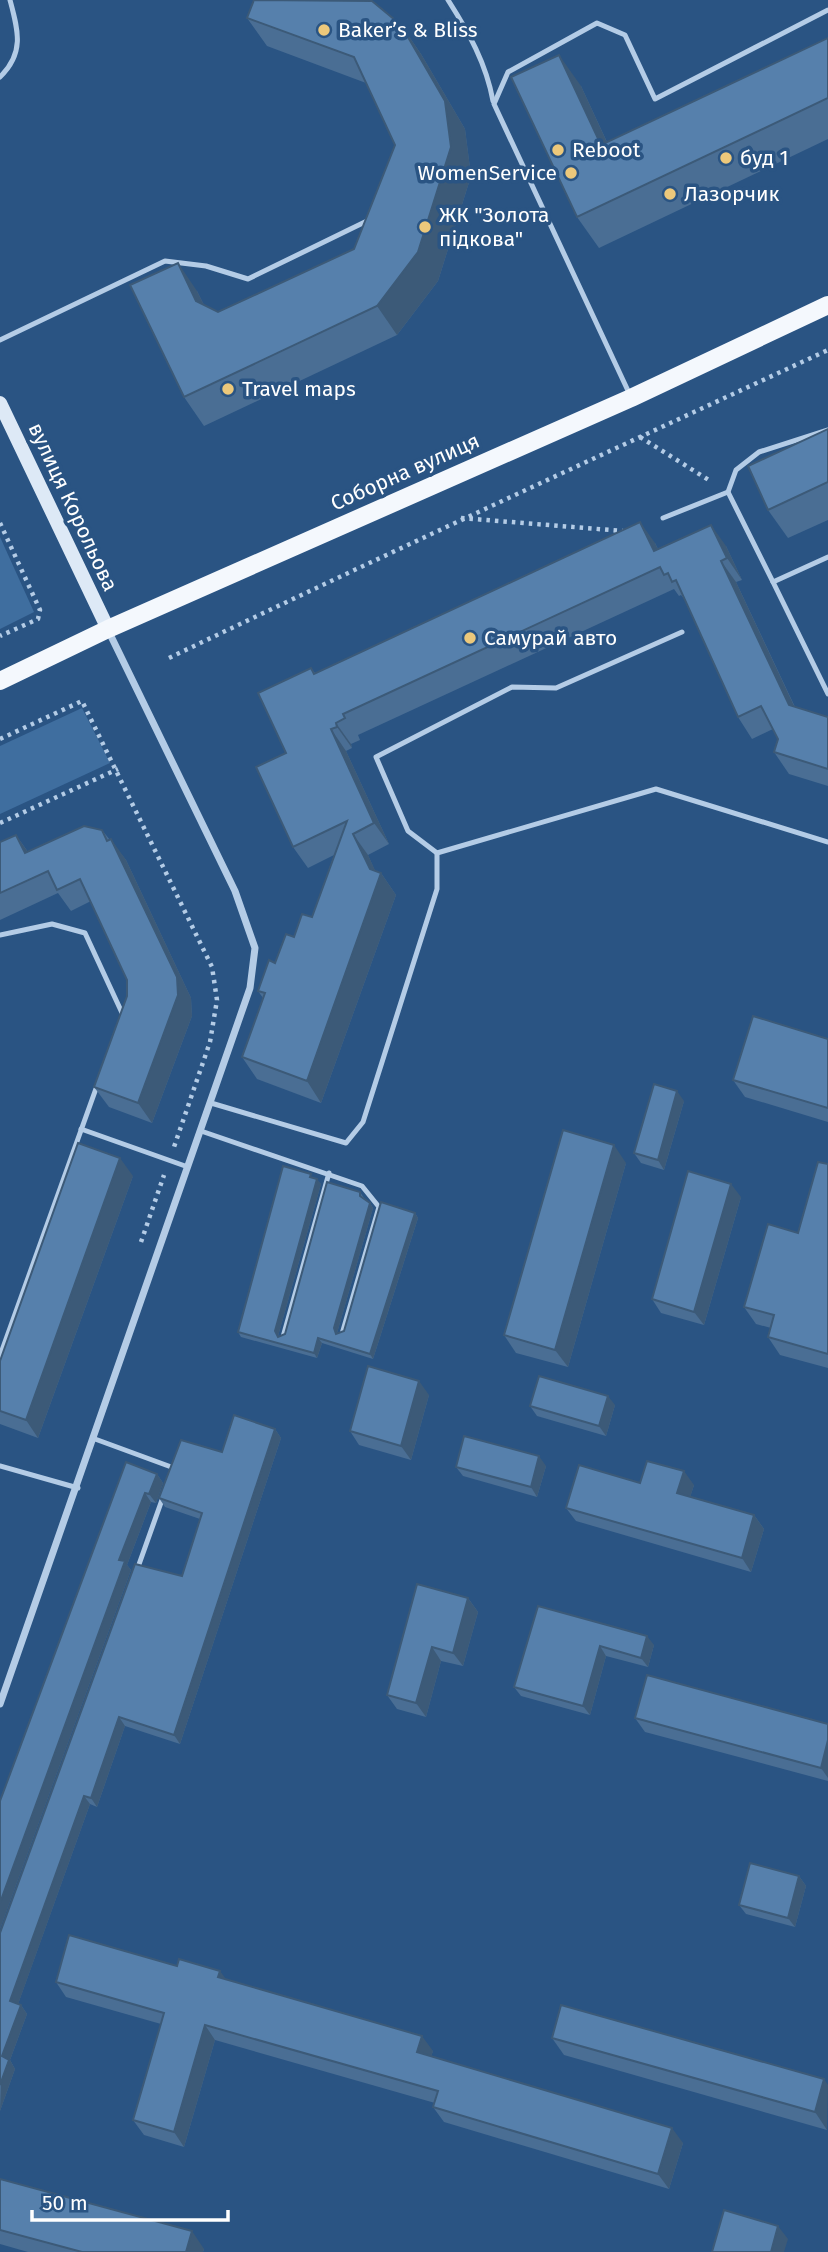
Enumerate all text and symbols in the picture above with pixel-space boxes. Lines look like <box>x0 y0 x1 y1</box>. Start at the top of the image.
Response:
place label: Bakerʼs & Bliss <box>338 17 478 43</box>
marker: Bakerʼs & Bliss <box>316 22 332 38</box>
place label: Reboot <box>572 137 641 163</box>
marker: Reboot <box>550 142 566 158</box>
place label: буд 1 <box>740 145 789 171</box>
marker: буд 1 <box>718 150 734 166</box>
place label: WomenService <box>418 160 557 186</box>
marker: WomenService <box>563 165 579 181</box>
place label: Лазорчик <box>684 181 780 207</box>
marker: Лазорчик <box>662 186 678 202</box>
place label: ЖК "Золота підкова" <box>439 202 549 252</box>
marker: ЖК "Золота підкова" <box>417 219 433 235</box>
place label: Travel maps <box>242 376 356 402</box>
marker: Travel maps <box>220 381 236 397</box>
street label: вулиця Корольова <box>23 419 123 595</box>
street label: Соборна вулиця <box>327 428 483 516</box>
place label: Самурай авто <box>484 625 617 651</box>
marker: Самурай авто <box>462 630 478 646</box>
scale bar <box>32 2178 228 2222</box>
text: 50 m <box>42 2190 88 2216</box>

